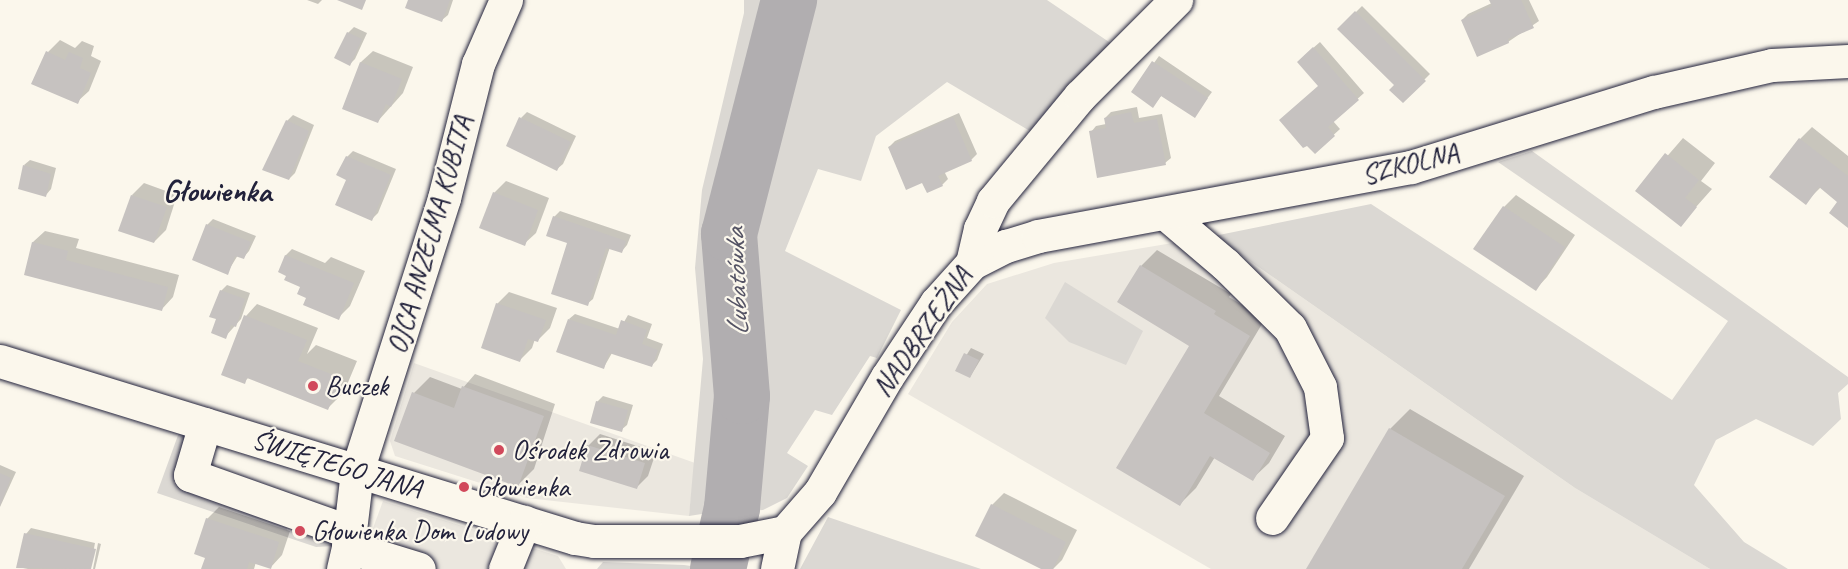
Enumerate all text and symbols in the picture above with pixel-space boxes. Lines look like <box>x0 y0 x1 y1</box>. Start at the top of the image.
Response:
street label: OJCA ANZELMA KUBITA <box>380 111 480 359</box>
street label: SZKOLNA <box>1358 136 1462 192</box>
district label: Głowienka <box>163 172 271 210</box>
water label: Lubatówka <box>716 228 756 336</box>
street label: NADBRZEŻNA <box>865 261 979 403</box>
place label: Buczek <box>325 369 388 403</box>
marker: Buczek <box>306 379 320 393</box>
street label: ŚWIĘTEGO JANA <box>249 422 425 506</box>
place label: Ośrodek Zdrowia <box>512 433 668 467</box>
marker: Ośrodek Zdrowia <box>490 441 508 459</box>
place label: Głowienka <box>476 470 569 504</box>
marker: Głowienka <box>457 480 471 494</box>
place label: Głowienka Dom Ludowy <box>312 514 527 548</box>
marker: Głowienka Dom Ludowy <box>293 524 307 538</box>

